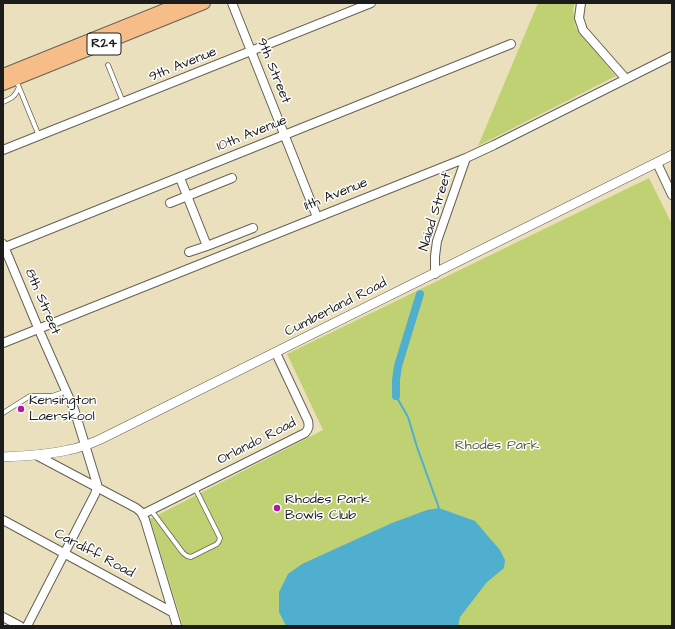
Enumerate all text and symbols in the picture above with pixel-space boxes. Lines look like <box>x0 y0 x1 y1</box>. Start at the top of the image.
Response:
road number: R24 <box>87 33 121 55</box>
street label: 9th Street <box>252 36 294 106</box>
street label: 9th Avenue <box>147 44 219 86</box>
street label: 10th Avenue <box>214 112 290 156</box>
street label: Naiad Street <box>416 171 456 253</box>
street label: 11th Avenue <box>302 175 370 215</box>
street label: 8th Street <box>21 266 63 338</box>
street label: Cumberland Road <box>282 275 390 341</box>
place label: Kensington Laerskool <box>29 393 96 426</box>
marker: Kensington Laerskool <box>16 404 26 414</box>
street label: Orlando Road <box>215 415 299 469</box>
park label: Rhodes Park <box>455 438 539 454</box>
place label: Rhodes Park Bowls Club <box>285 492 370 524</box>
marker: Rhodes Park Bowls Club <box>272 503 282 513</box>
street label: Cardiff Road <box>51 526 137 582</box>

